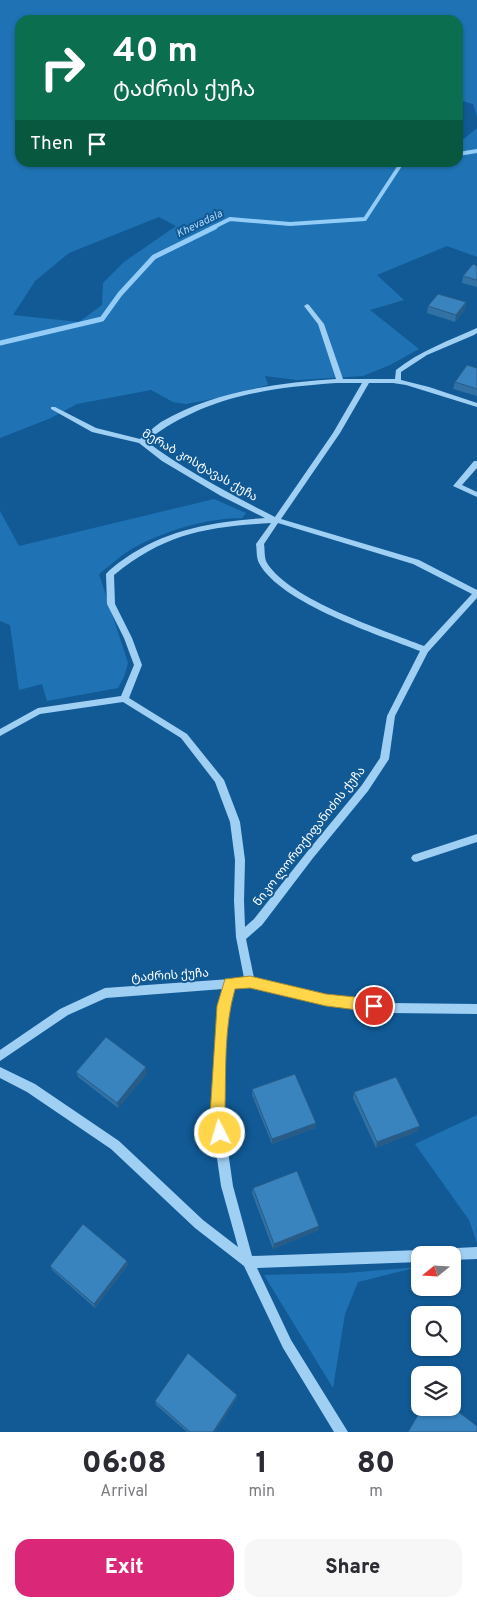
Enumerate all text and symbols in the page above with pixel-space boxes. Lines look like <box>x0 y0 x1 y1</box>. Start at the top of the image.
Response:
text: 40 m <box>113 30 198 74</box>
icon: right <box>30 35 95 100</box>
text: ტაძრის ქუჩა <box>113 77 255 104</box>
icon: arrive <box>83 130 111 158</box>
text: Then <box>30 132 73 156</box>
water label: Khevadala <box>174 207 225 241</box>
street label: მერაბ კოსტავას ქუჩა <box>139 426 260 506</box>
street label: ნიკო ლორთქიფანიძის ქუჩა <box>250 763 369 910</box>
street label: ტაძრის ქუჩა <box>131 965 209 987</box>
pin <box>353 985 395 1027</box>
icon: arrive <box>360 992 388 1020</box>
position arrow <box>193 1106 245 1158</box>
north arrow <box>411 1246 461 1296</box>
map controls <box>411 1246 461 1416</box>
button: search <box>411 1306 461 1356</box>
button: layers <box>411 1366 461 1416</box>
text: 06:08 <box>82 1446 167 1483</box>
text: 1 <box>256 1446 268 1483</box>
text: 80 <box>357 1446 395 1483</box>
text: Arrival <box>100 1482 148 1502</box>
text: min <box>248 1482 275 1502</box>
text: m <box>369 1482 383 1502</box>
button: Exit <box>15 1539 234 1597</box>
button: Share <box>244 1539 462 1597</box>

